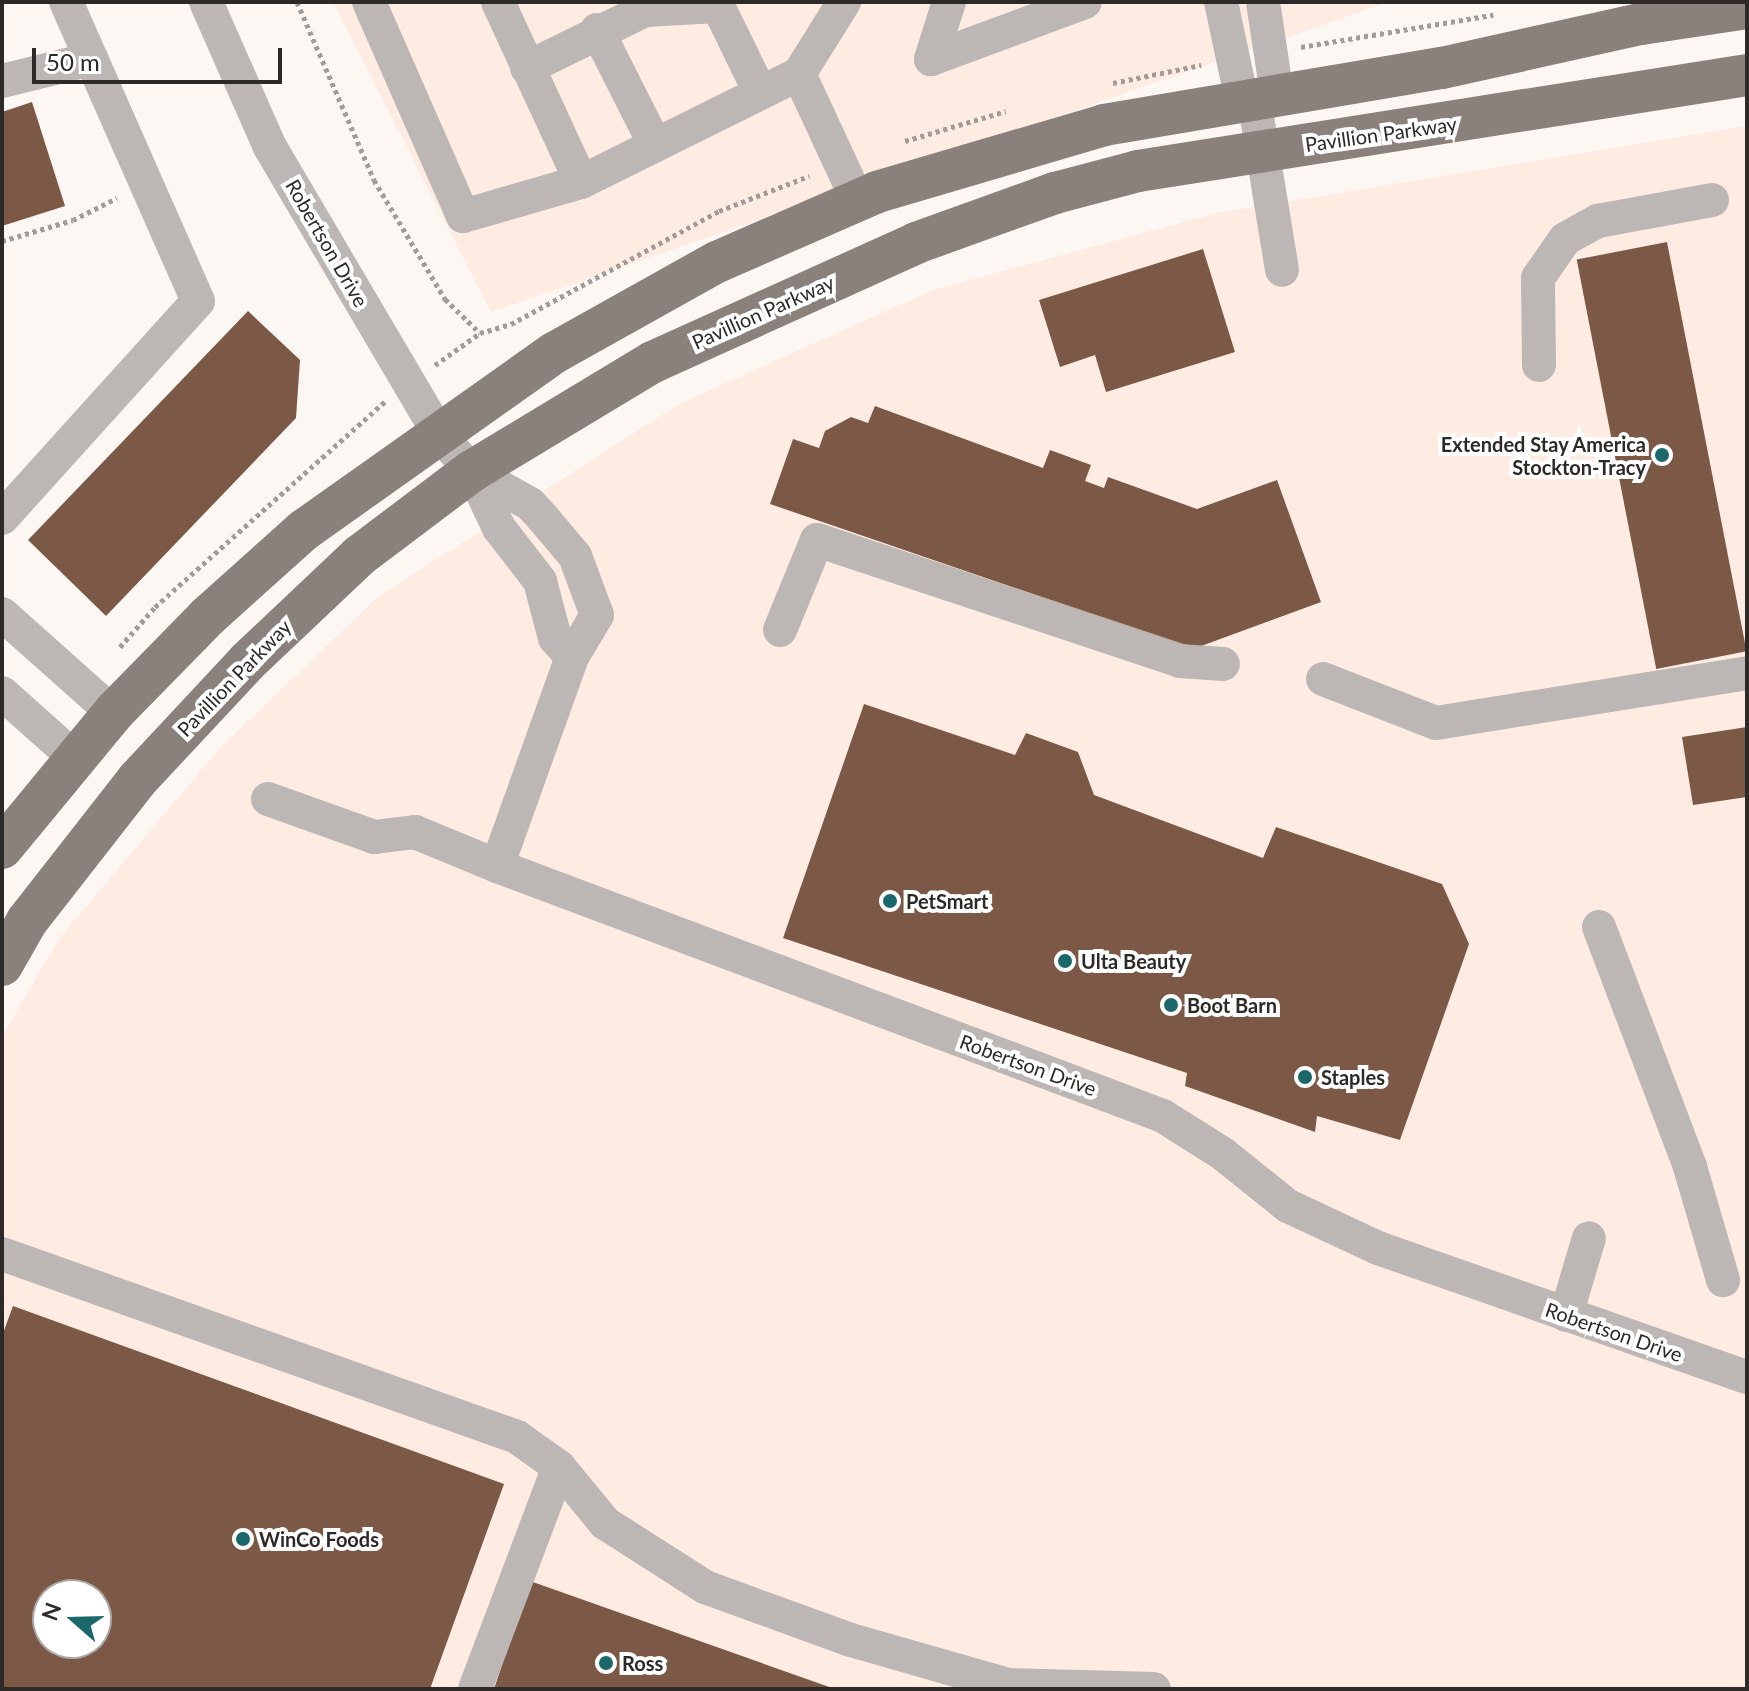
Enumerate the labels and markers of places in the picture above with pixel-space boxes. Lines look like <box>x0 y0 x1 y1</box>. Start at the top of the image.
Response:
place label: Extended Stay America Stockton-Tracy <box>1440 432 1646 479</box>
marker: Extended Stay America Stockton-Tracy <box>1653 446 1671 464</box>
place label: PetSmart <box>906 889 989 913</box>
marker: PetSmart <box>881 892 899 910</box>
place label: Ulta Beauty <box>1081 949 1186 973</box>
marker: Ulta Beauty <box>1056 952 1074 970</box>
place label: Boot Barn <box>1187 993 1277 1017</box>
marker: Boot Barn <box>1162 996 1180 1014</box>
place label: Staples <box>1321 1065 1385 1089</box>
marker: Staples <box>1296 1068 1314 1086</box>
place label: WinCo Foods <box>259 1527 379 1551</box>
marker: WinCo Foods <box>234 1530 252 1548</box>
place label: Ross <box>622 1651 663 1675</box>
marker: Ross <box>597 1654 615 1672</box>

